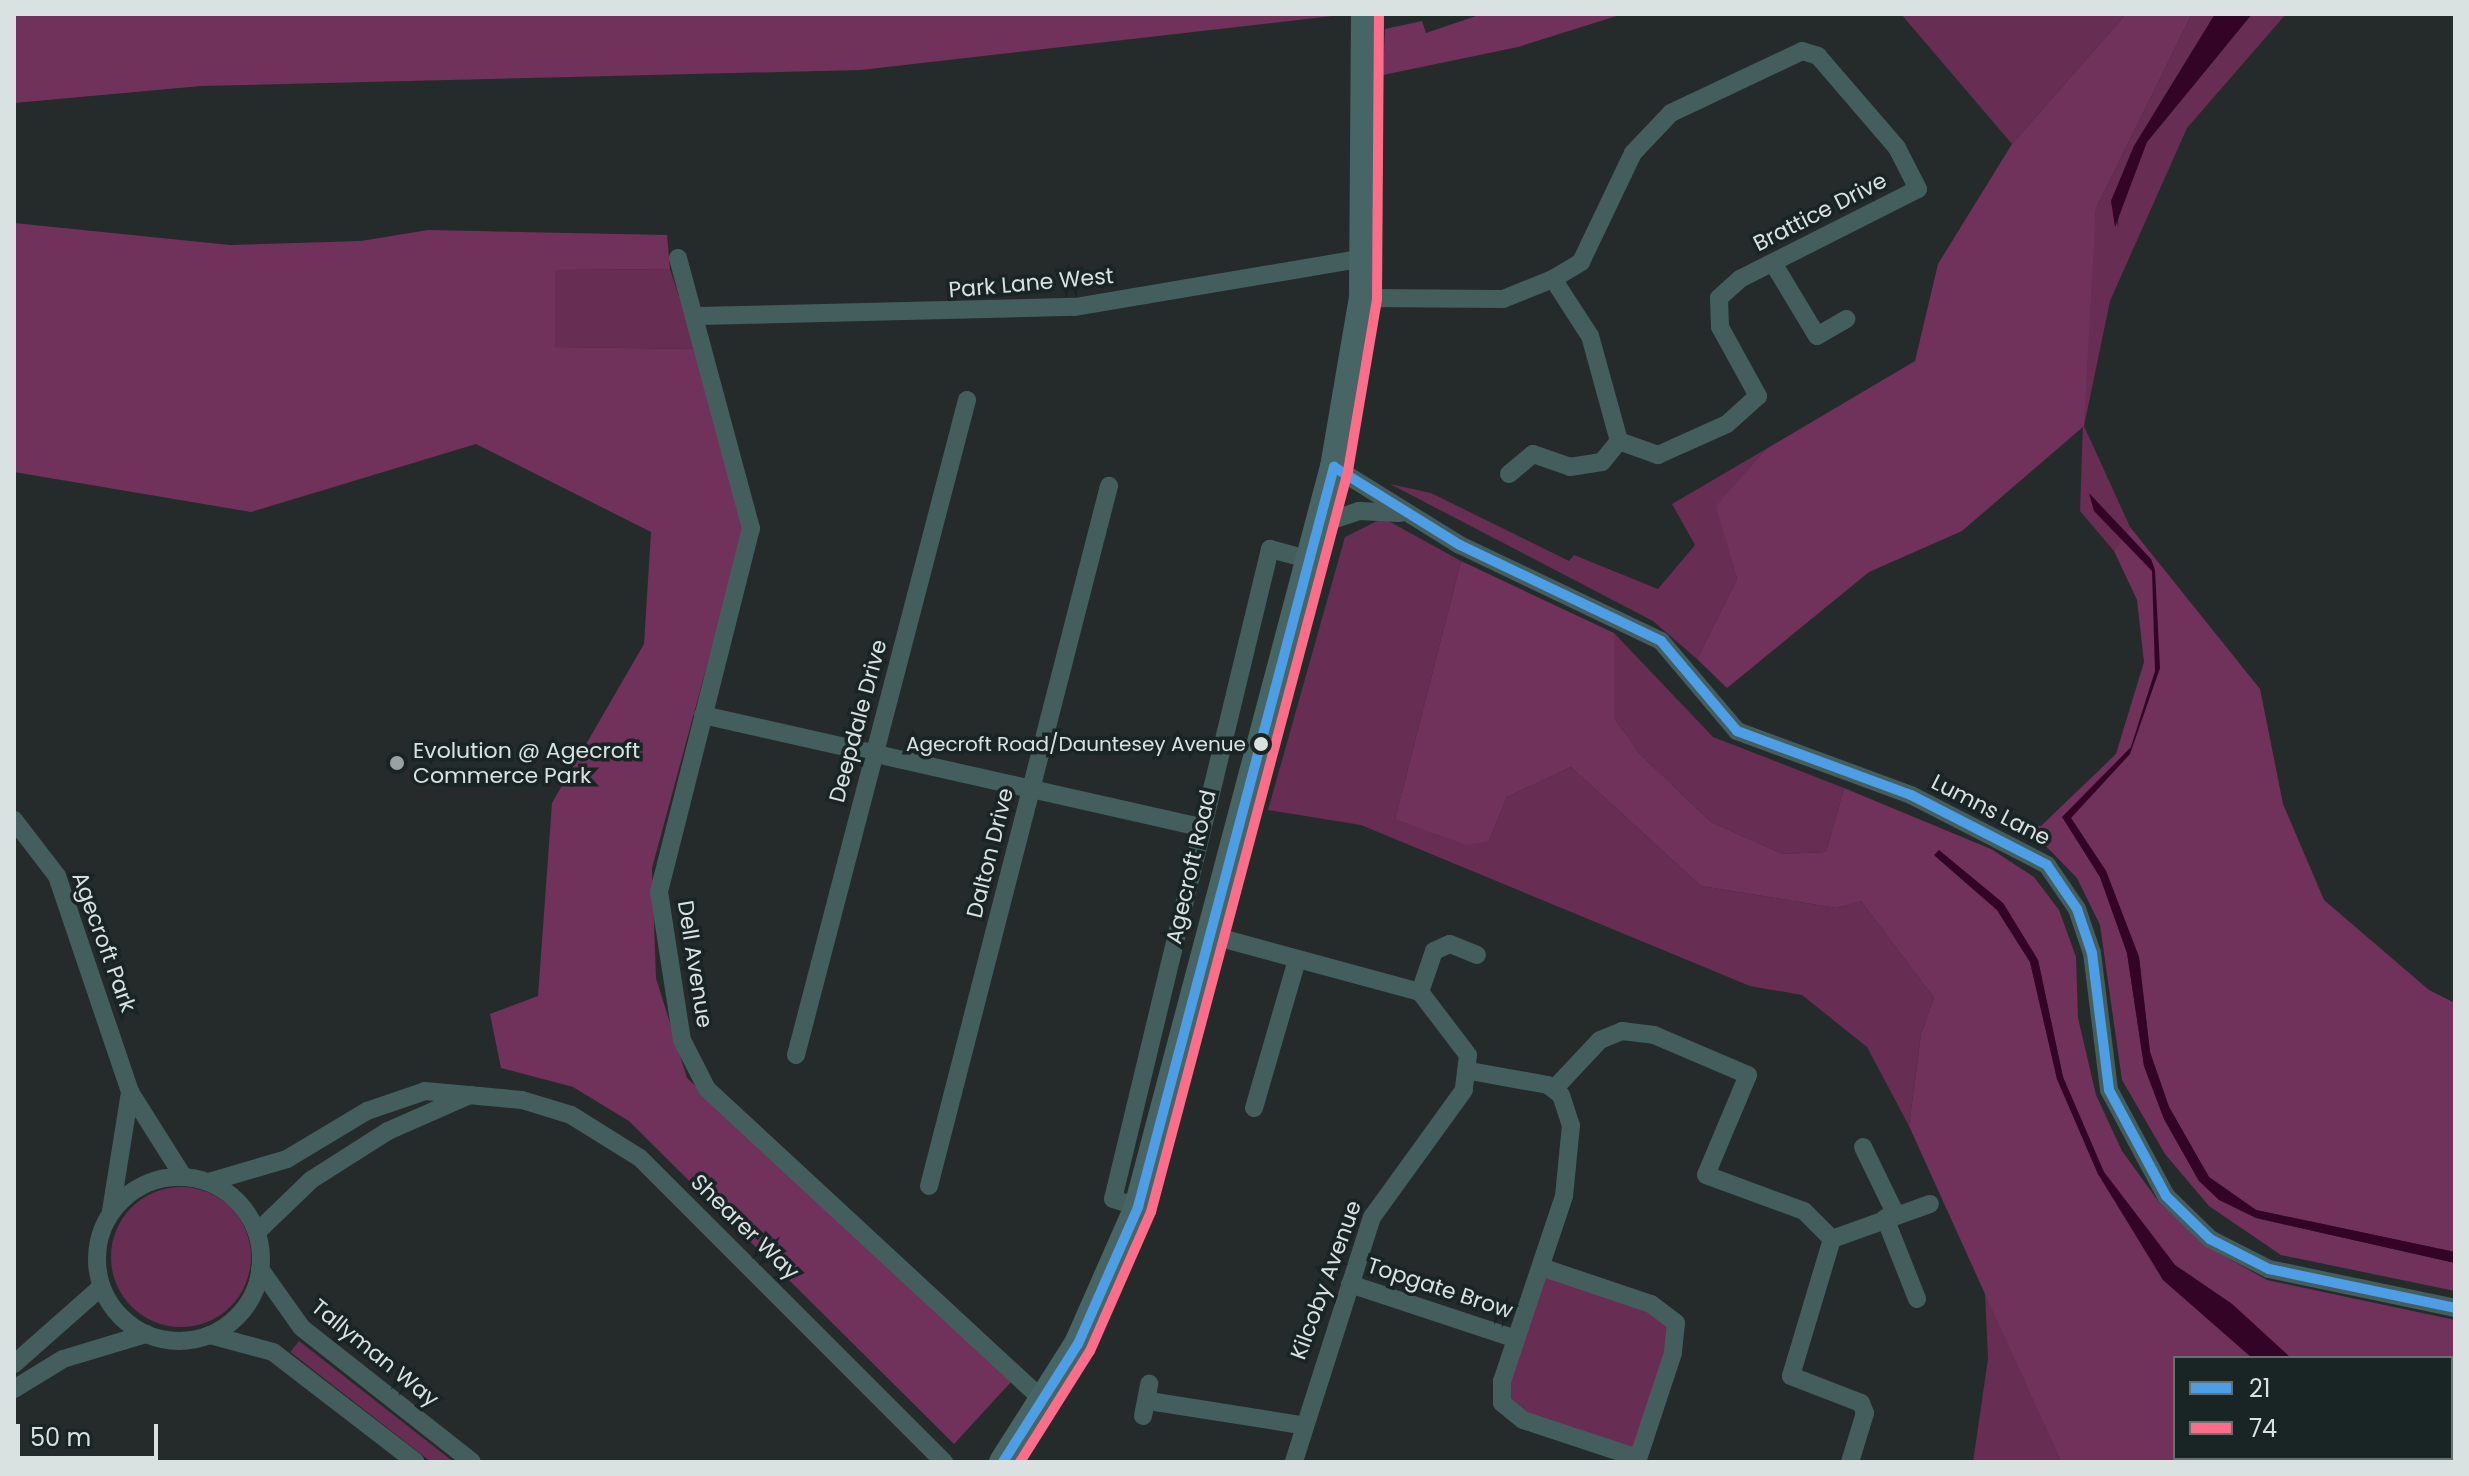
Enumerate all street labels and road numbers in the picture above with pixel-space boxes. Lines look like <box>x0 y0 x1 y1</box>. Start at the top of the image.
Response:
street label: Brattice Drive <box>1749 167 1891 257</box>
street label: Park Lane West <box>947 263 1115 303</box>
street label: Deepdale Drive <box>824 637 892 805</box>
street label: Lumns Lane <box>1927 769 2055 851</box>
street label: Dalton Drive <box>961 785 1019 921</box>
street label: Agecroft Road <box>1160 787 1222 947</box>
street label: Agecroft Park <box>66 868 142 1016</box>
street label: Dell Avenue <box>672 898 718 1030</box>
street label: Shearer Way <box>685 1169 805 1285</box>
street label: Kilcoby Avenue <box>1285 1197 1367 1363</box>
street label: Topgate Brow <box>1364 1252 1516 1324</box>
street label: Tallyman Way <box>306 1294 444 1412</box>

